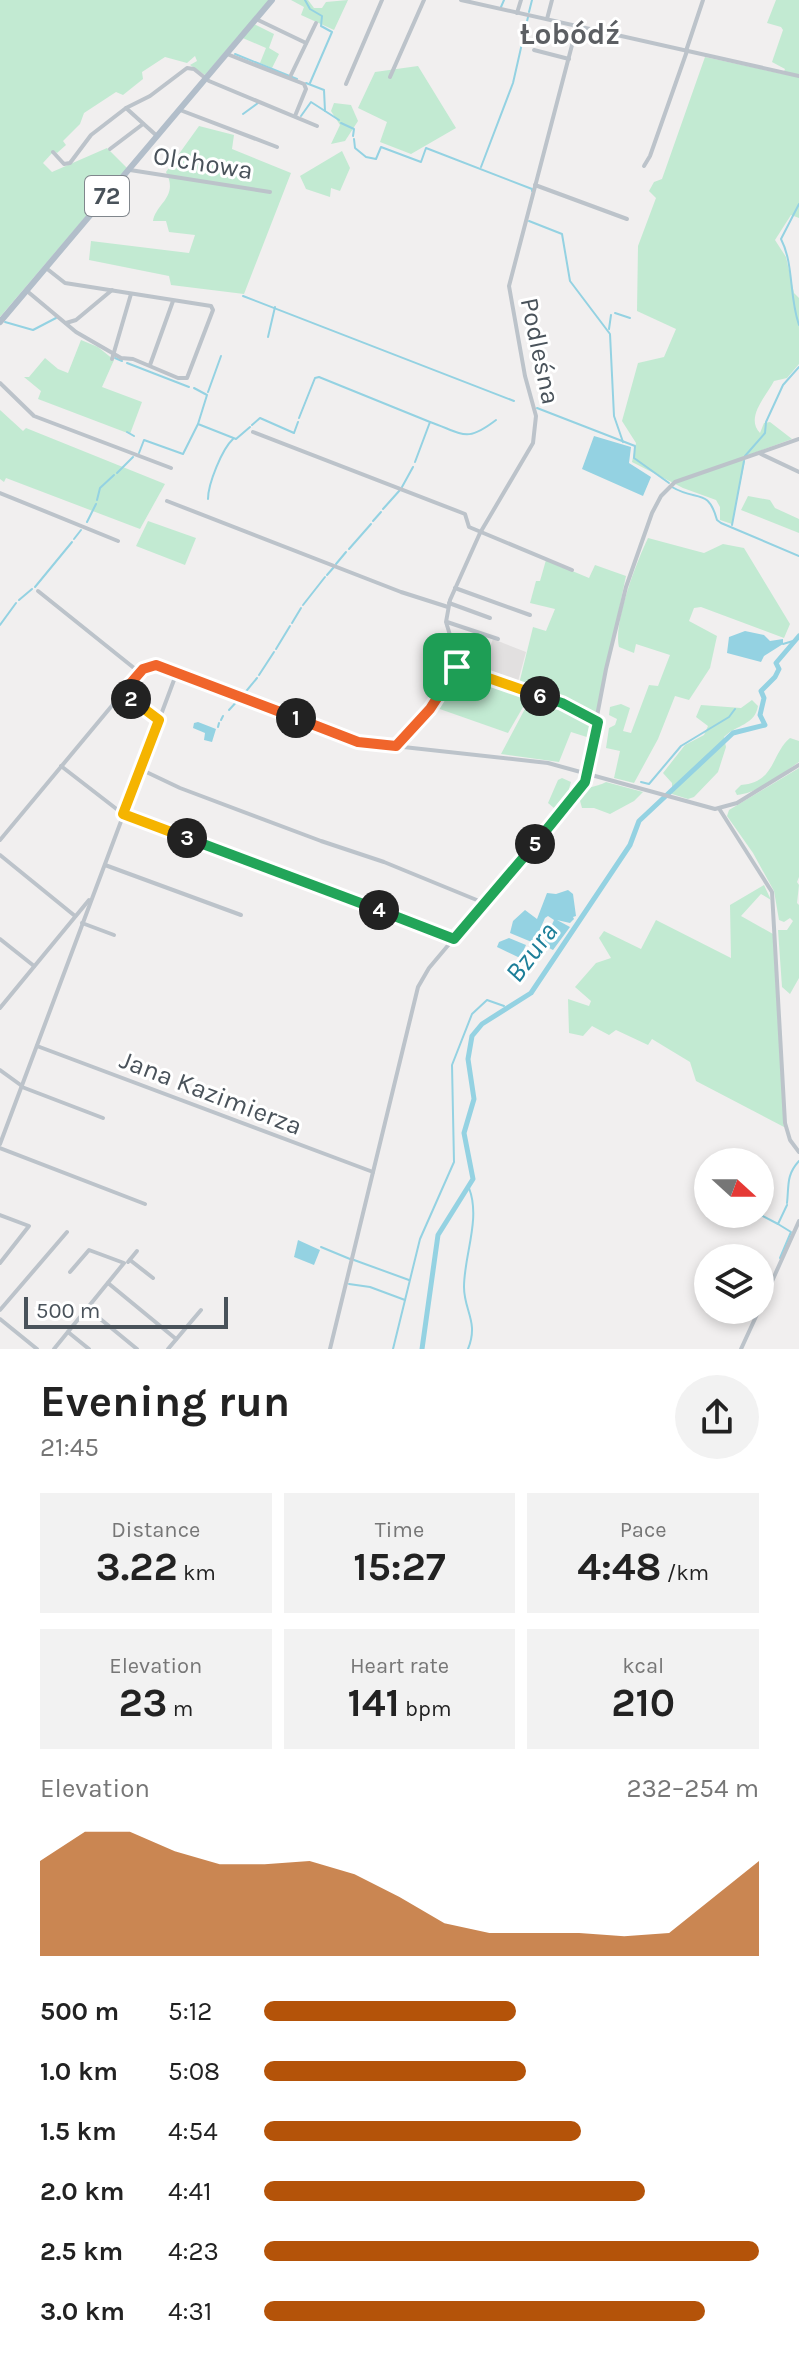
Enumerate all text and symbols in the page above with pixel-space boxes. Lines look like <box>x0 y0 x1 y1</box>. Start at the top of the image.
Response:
district label: Łobódź <box>520 16 620 52</box>
street label: Olchowa <box>151 140 255 186</box>
road number: 72 <box>85 176 129 216</box>
street label: Podleśna <box>514 295 566 407</box>
pin <box>423 633 491 701</box>
icon: arrive <box>435 645 479 689</box>
pin: 6 <box>520 676 560 716</box>
pin: 2 <box>111 679 151 719</box>
text: 6 <box>533 683 547 709</box>
text: 2 <box>124 686 138 712</box>
pin: 1 <box>276 698 316 738</box>
text: 1 <box>292 705 300 731</box>
pin: 3 <box>167 818 207 858</box>
pin: 5 <box>515 824 555 864</box>
text: 3 <box>180 825 194 851</box>
text: 5 <box>529 831 541 857</box>
pin: 4 <box>359 890 399 930</box>
text: 4 <box>372 897 386 923</box>
water label: Bzura <box>498 915 564 989</box>
street label: Jana Kazimierza <box>116 1044 306 1142</box>
north arrow <box>694 1148 774 1228</box>
map controls <box>694 1148 774 1324</box>
button: layers <box>694 1244 774 1324</box>
scale bar <box>24 1293 228 1329</box>
text: 500 m <box>36 1298 100 1324</box>
button: share <box>675 1375 759 1459</box>
text: Evening run <box>40 1376 290 1427</box>
text: 21:45 <box>40 1432 99 1463</box>
text: Distance <box>111 1517 200 1543</box>
text: Time <box>375 1517 424 1543</box>
text: Pace <box>620 1517 667 1543</box>
text: 3.22 <box>96 1543 178 1590</box>
text: 15:27 <box>353 1543 446 1590</box>
text: 4:48 <box>577 1543 661 1590</box>
text: km <box>178 1560 216 1586</box>
text: /km <box>661 1560 709 1586</box>
text: Elevation <box>109 1653 202 1679</box>
text: Heart rate <box>350 1653 449 1679</box>
text: kcal <box>622 1653 664 1679</box>
text: 23 <box>118 1679 167 1726</box>
text: 141 <box>347 1679 400 1726</box>
text: 210 <box>611 1679 675 1726</box>
text: m <box>167 1696 193 1722</box>
text: bpm <box>400 1696 452 1722</box>
text: Elevation <box>40 1773 150 1804</box>
text: 232–254 m <box>626 1773 759 1804</box>
text: 500 m <box>40 1996 119 2027</box>
text: 5:12 <box>168 1996 212 2027</box>
text: 1.0 km <box>40 2056 118 2087</box>
text: 5:08 <box>168 2056 220 2087</box>
text: 1.5 km <box>40 2116 117 2147</box>
text: 4:54 <box>168 2116 218 2147</box>
text: 2.0 km <box>40 2176 124 2207</box>
text: 4:41 <box>168 2176 212 2207</box>
text: 2.5 km <box>40 2236 123 2267</box>
text: 4:23 <box>168 2236 219 2267</box>
text: 3.0 km <box>40 2296 125 2327</box>
text: 4:31 <box>168 2296 212 2327</box>

